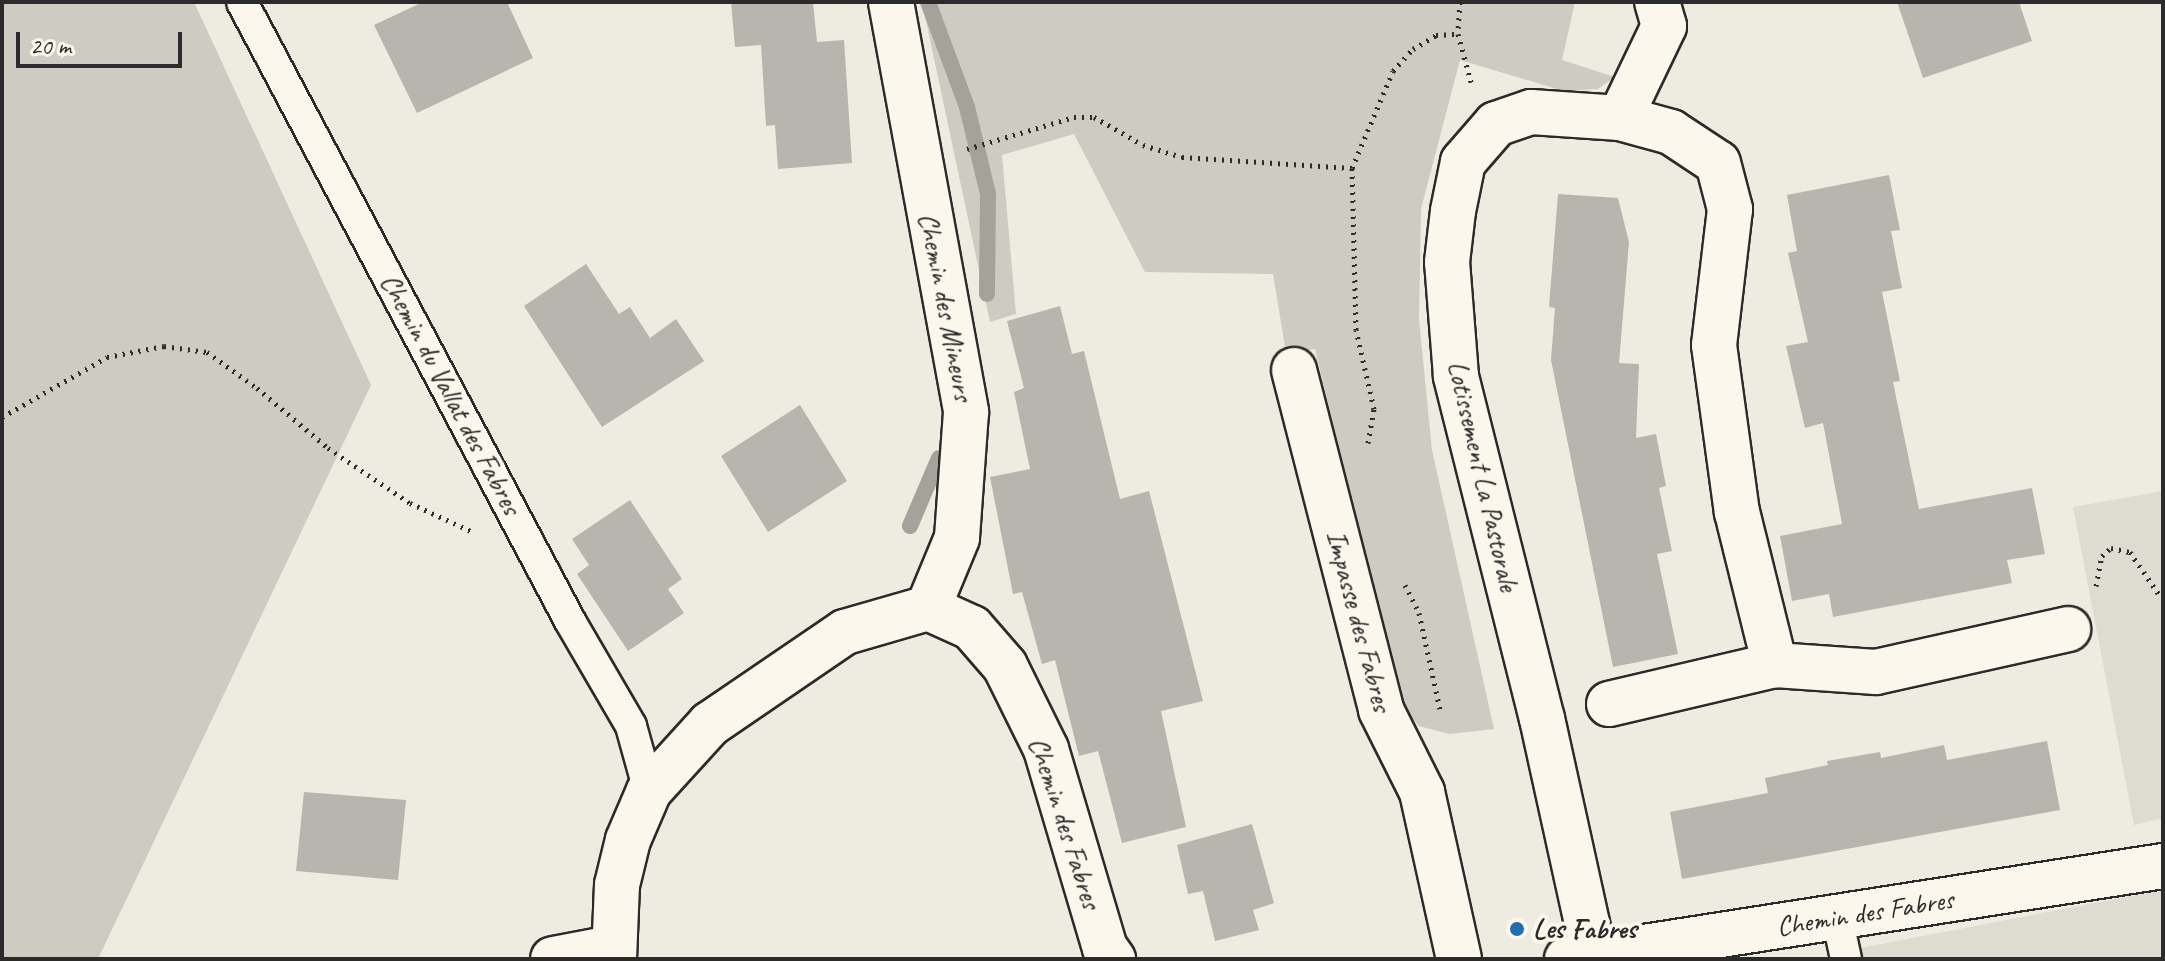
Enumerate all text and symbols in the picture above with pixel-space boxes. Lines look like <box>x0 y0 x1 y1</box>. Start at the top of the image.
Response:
scale bar <box>20 16 186 66</box>
text: 20 m <box>30 31 71 61</box>
street label: Chemin des Mineurs <box>911 210 981 404</box>
street label: Chemin du Vallat des Fabres <box>373 268 529 520</box>
street label: Lotissement La Pastorale <box>1440 357 1526 595</box>
street label: Impasse des Fabres <box>1319 527 1399 715</box>
street label: Chemin des Fabres <box>1021 733 1109 913</box>
street label: Chemin des Fabres <box>1774 882 1956 944</box>
place label: Les Fabres <box>1533 912 1637 946</box>
marker: Les Fabres <box>1508 920 1526 938</box>

